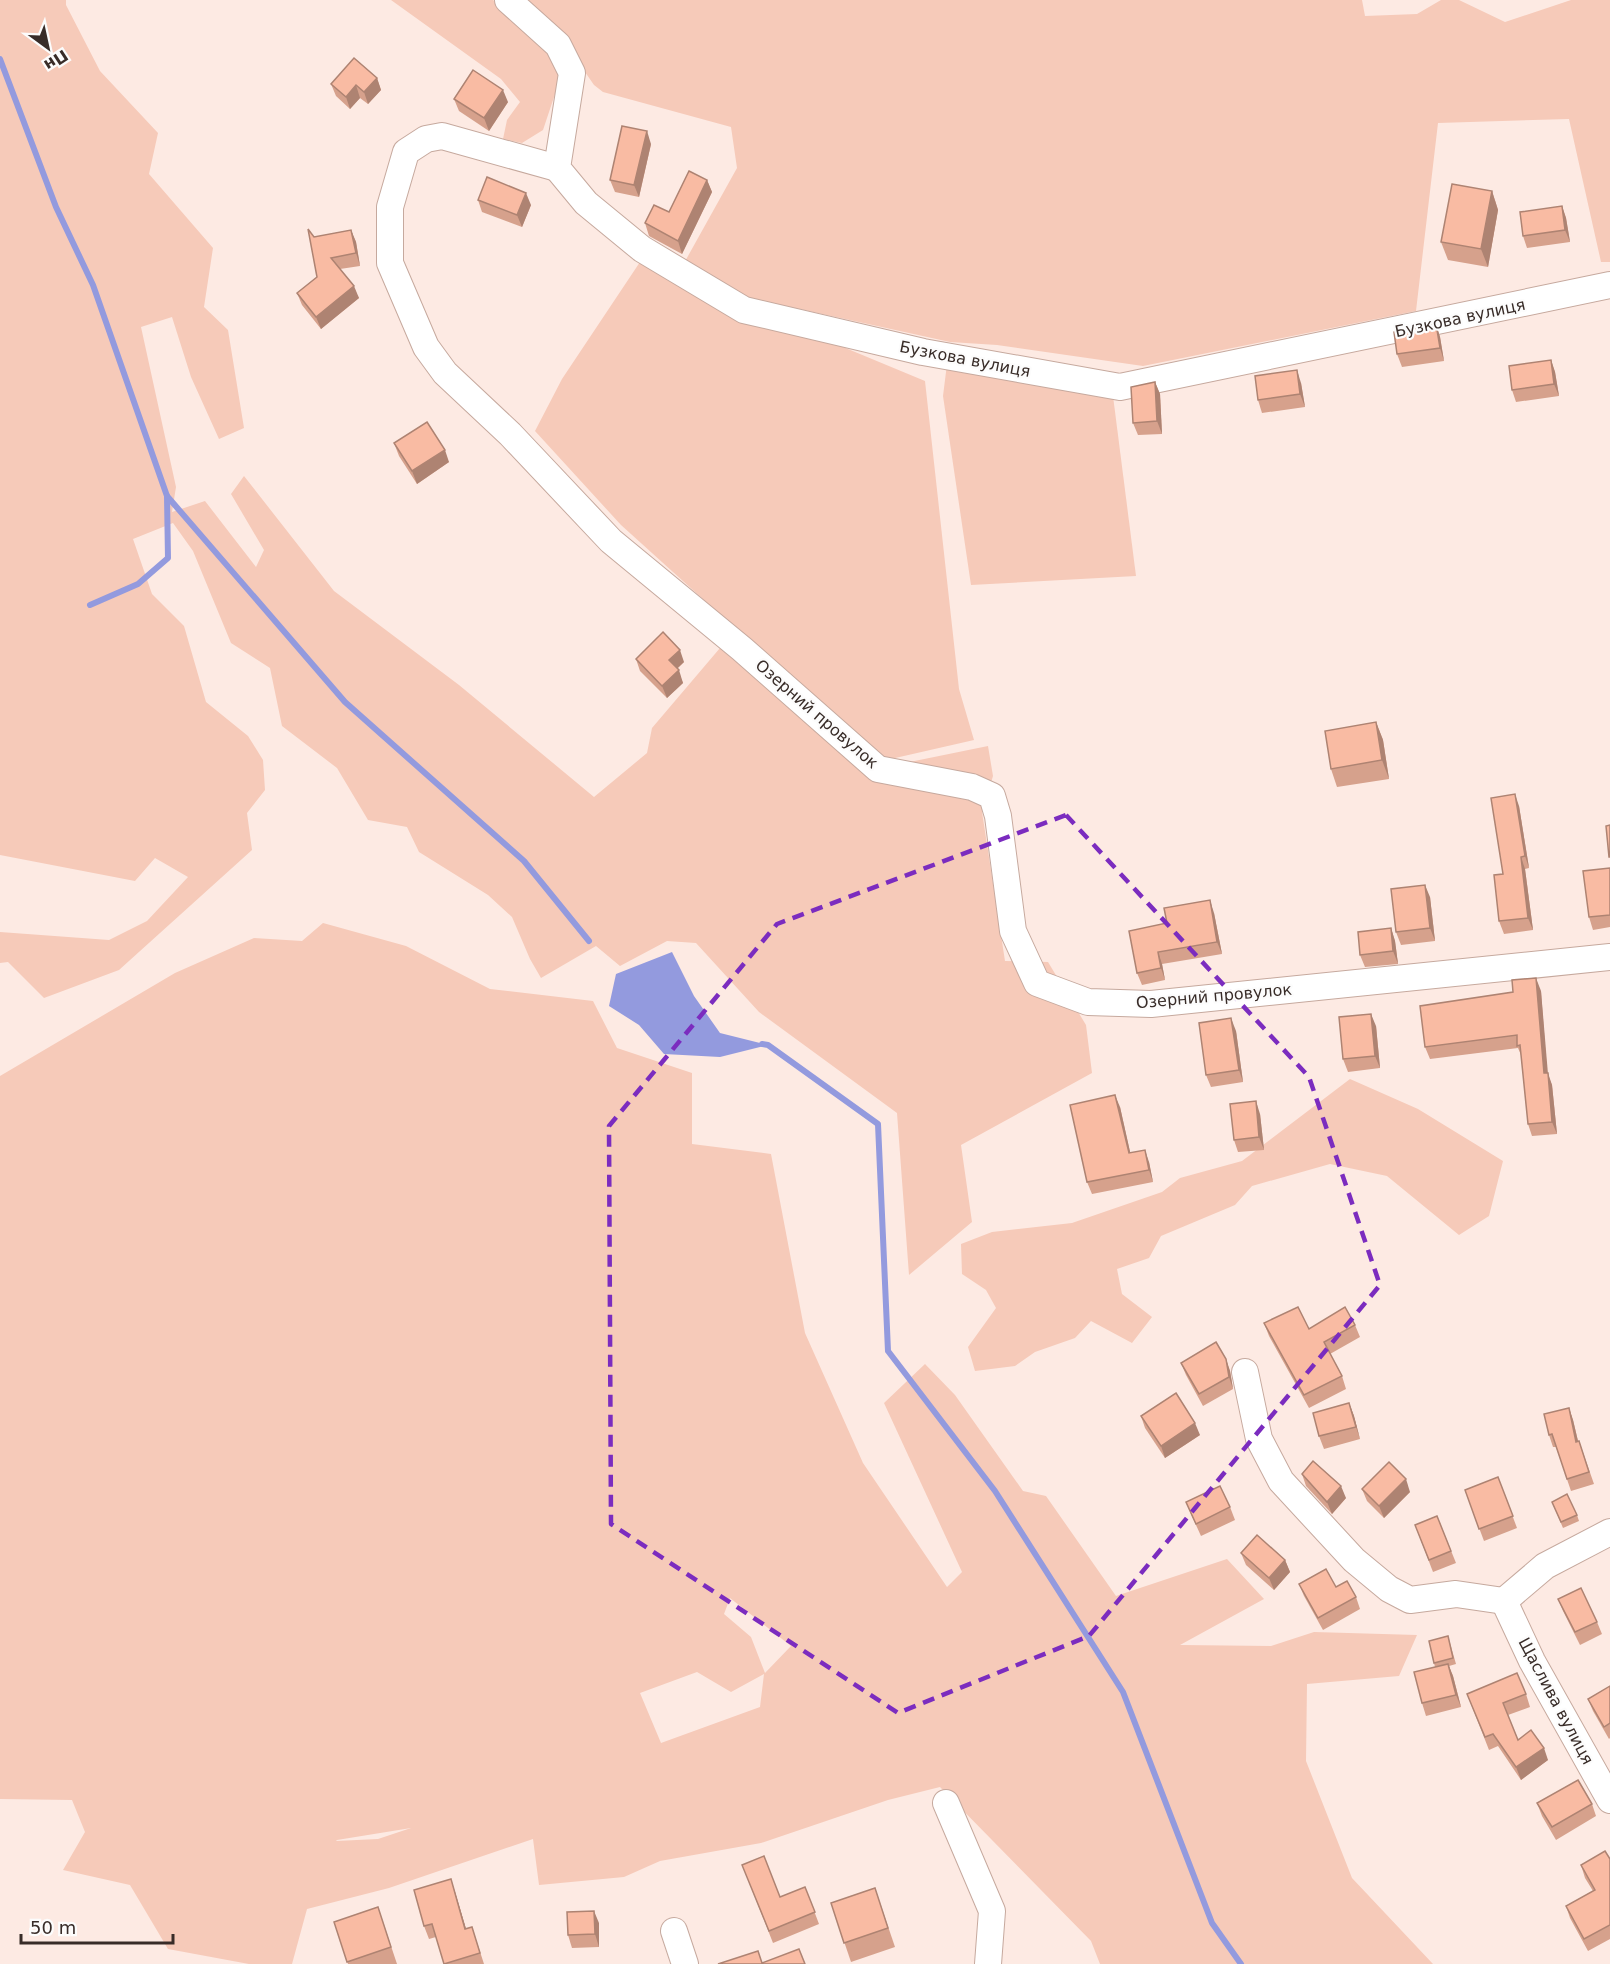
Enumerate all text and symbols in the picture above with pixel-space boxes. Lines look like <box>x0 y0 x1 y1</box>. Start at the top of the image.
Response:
north arrow <box>18 18 78 78</box>
text: Пн <box>40 46 71 75</box>
street label: Бузкова вулиця <box>1393 295 1527 341</box>
street label: Бузкова вулиця <box>898 337 1032 381</box>
street label: Озерний провулок <box>752 656 883 773</box>
street label: Озерний провулок <box>1135 980 1293 1012</box>
street label: Щаслива вулиця <box>1514 1634 1598 1768</box>
scale bar <box>21 1907 172 1945</box>
text: 50 m <box>30 1917 76 1938</box>

